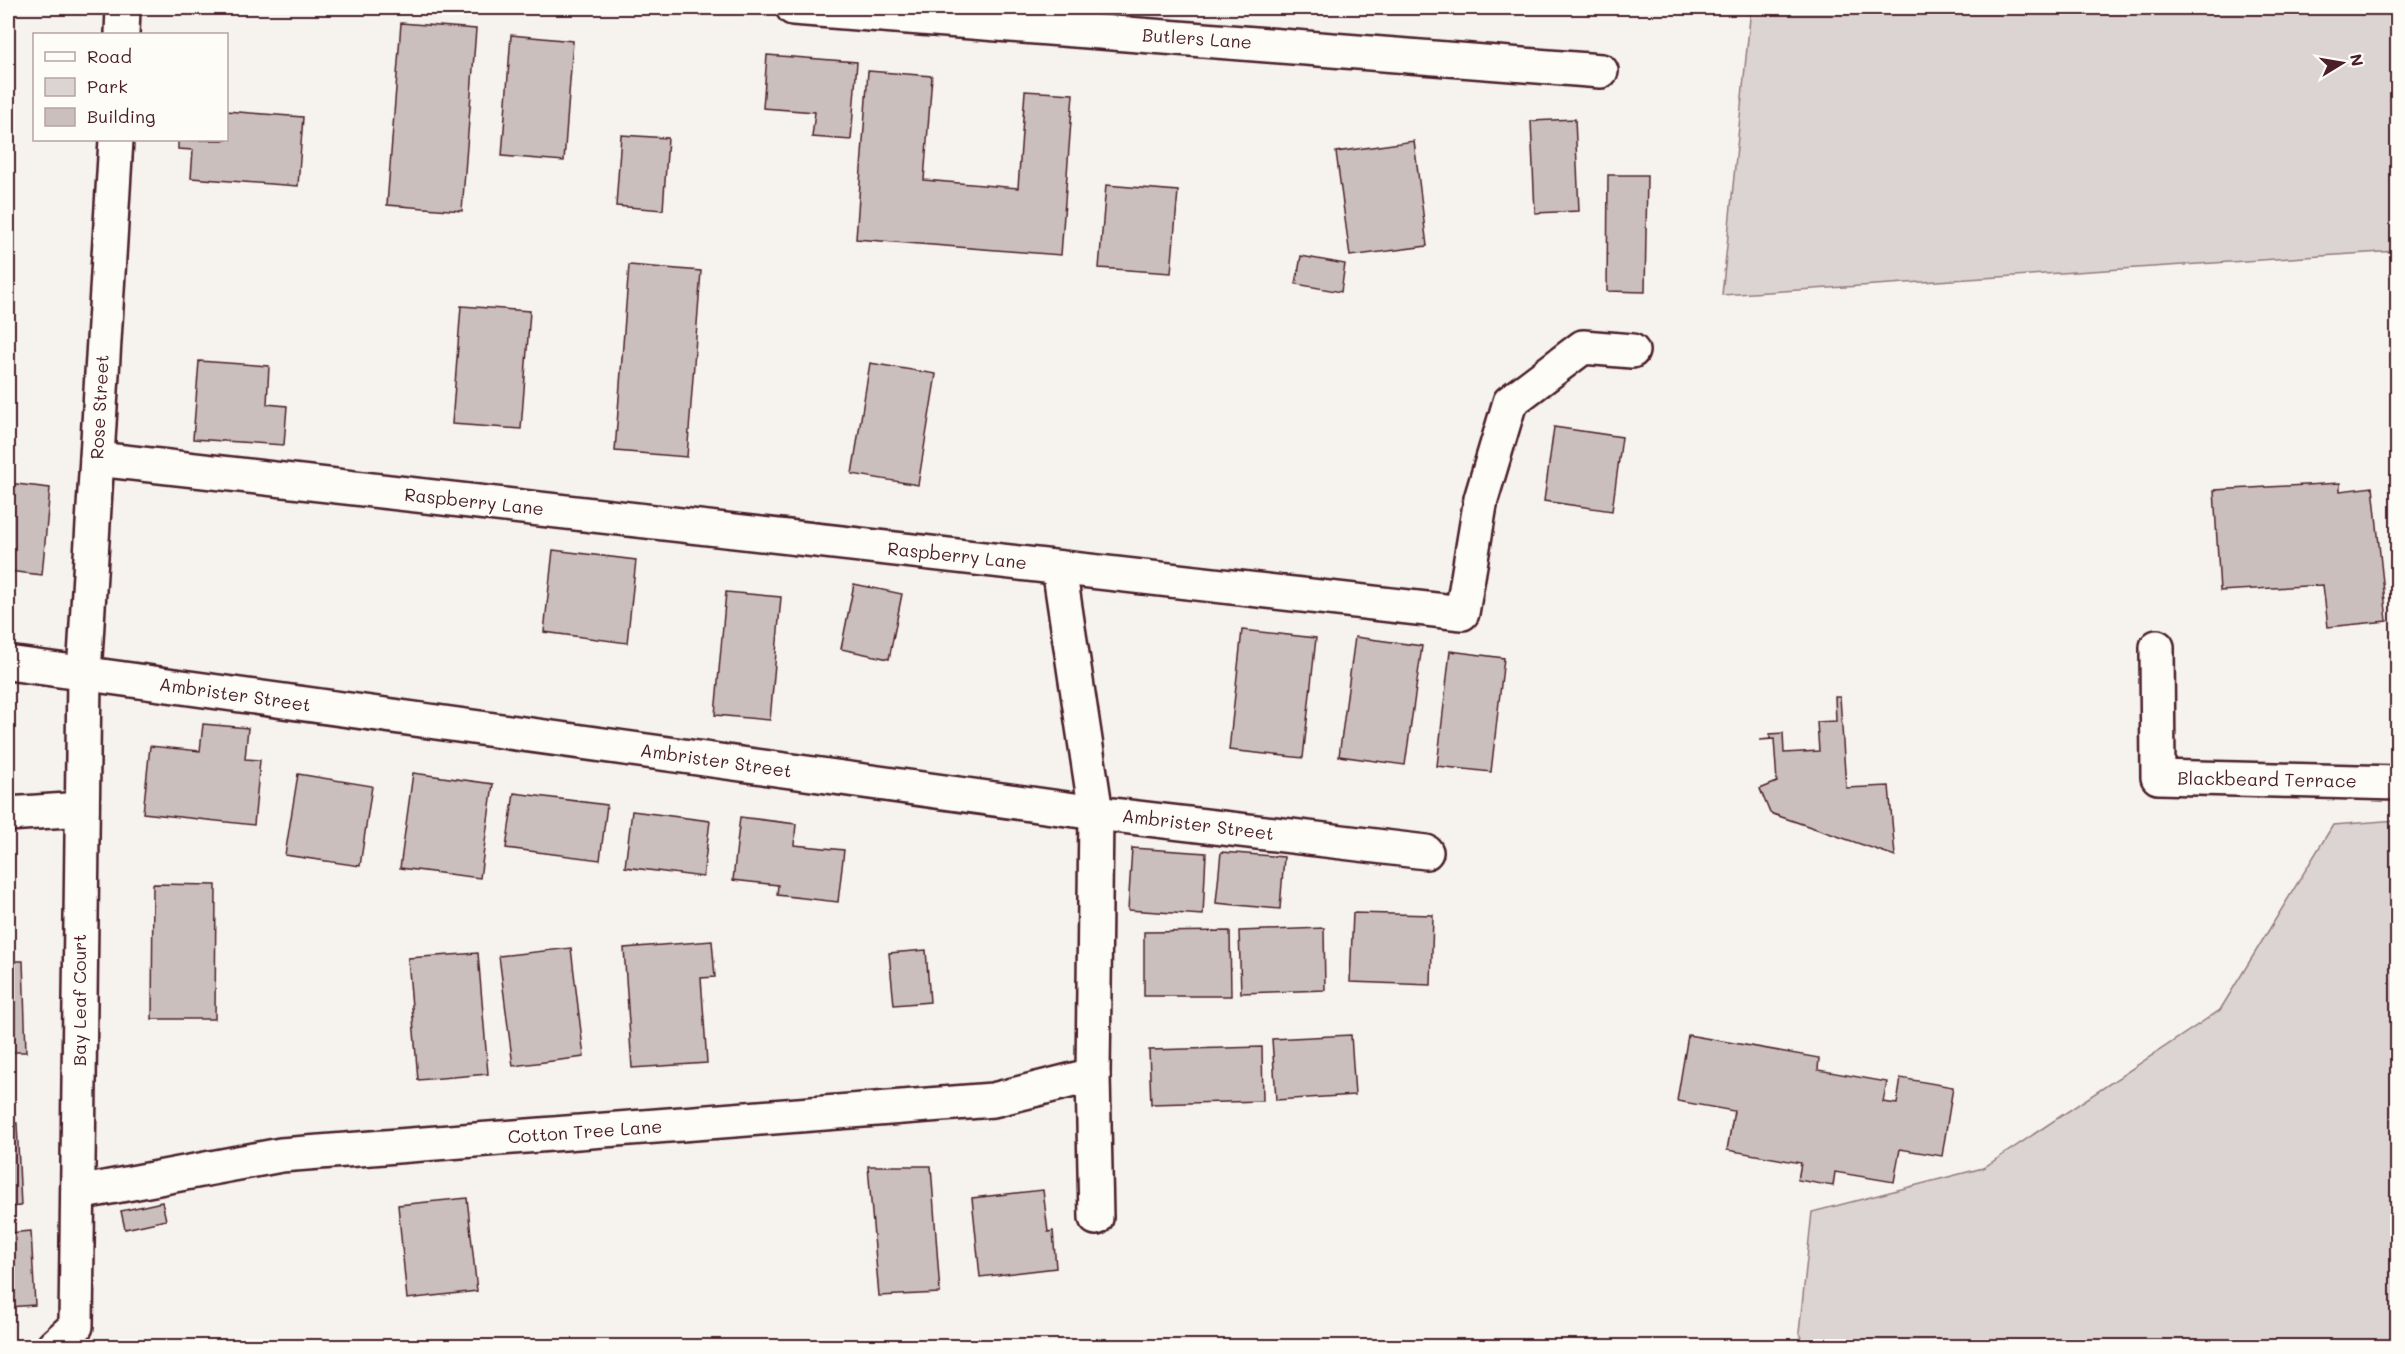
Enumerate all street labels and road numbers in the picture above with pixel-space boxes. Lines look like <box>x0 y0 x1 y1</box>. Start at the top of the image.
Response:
street label: Butlers Lane <box>1141 22 1253 54</box>
street label: Rose Street <box>84 354 114 460</box>
street label: Raspberry Lane <box>403 482 545 520</box>
street label: Raspberry Lane <box>886 536 1028 574</box>
street label: Ambrister Street <box>158 671 312 717</box>
street label: Ambrister Street <box>639 737 793 783</box>
street label: Blackbeard Terrace <box>2177 765 2357 793</box>
street label: Ambrister Street <box>1121 803 1275 845</box>
street label: Bay Leaf Court <box>67 934 91 1066</box>
street label: Cotton Tree Lane <box>507 1114 663 1148</box>

